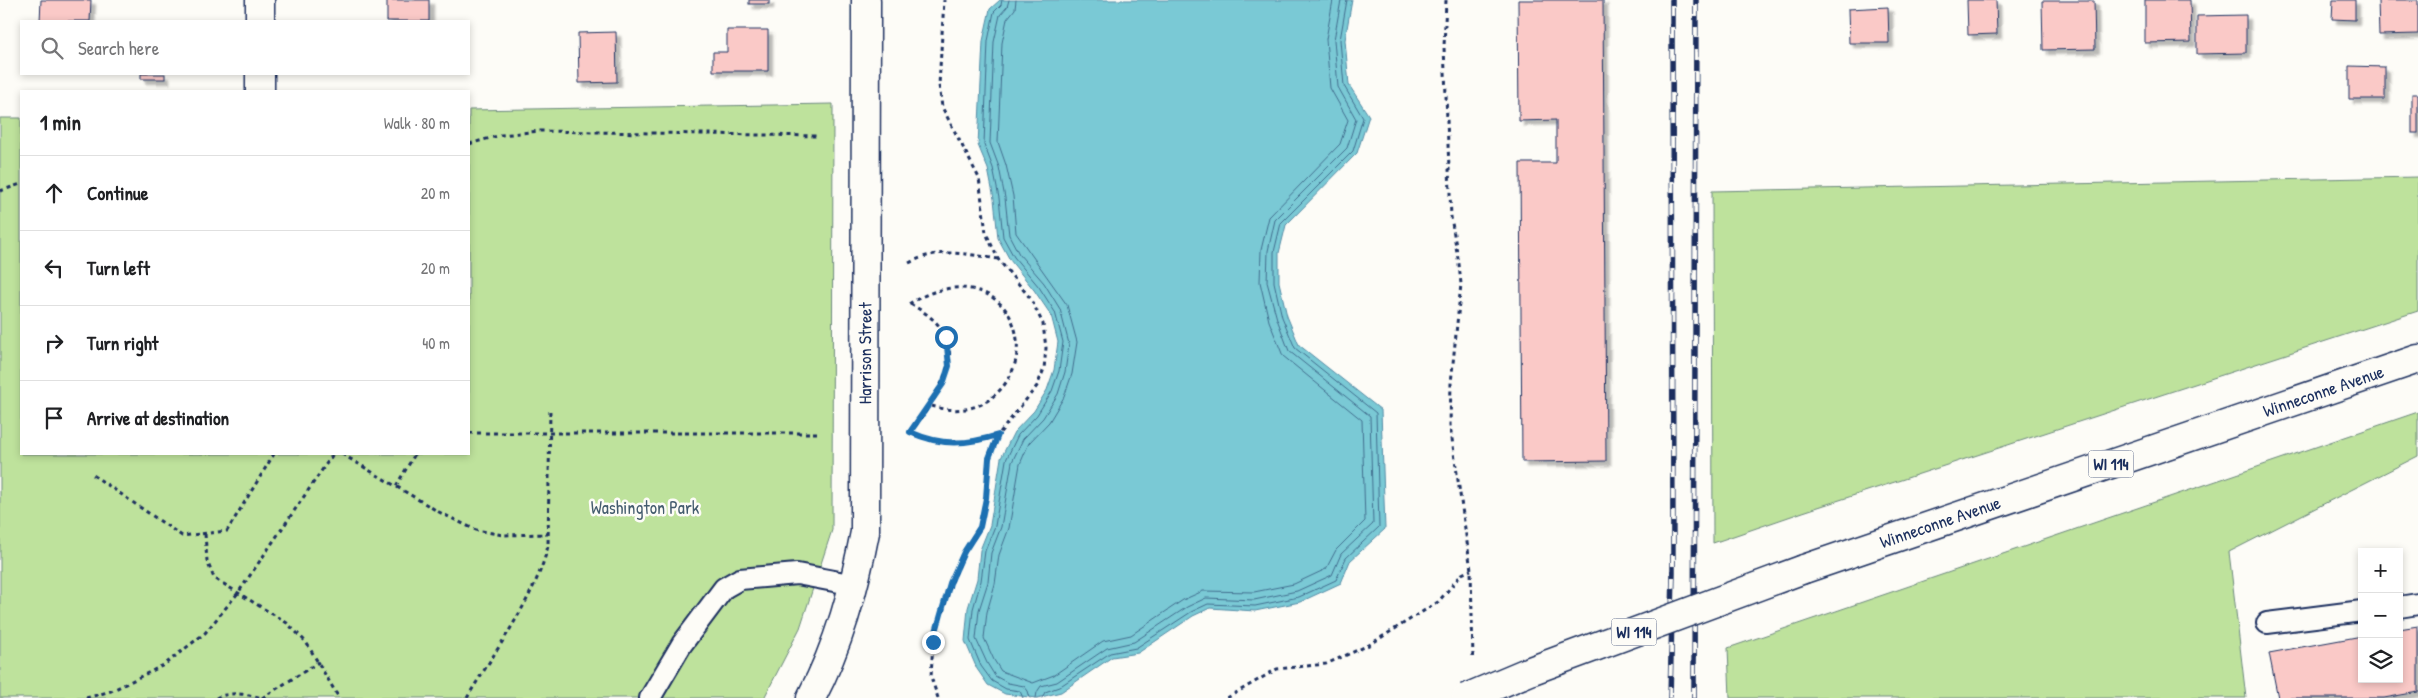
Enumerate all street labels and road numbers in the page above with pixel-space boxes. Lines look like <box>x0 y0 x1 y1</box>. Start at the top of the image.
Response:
street label: Harrison Street <box>852 301 877 404</box>
street label: Winneconne Avenue <box>2260 359 2387 423</box>
road number: WI 114 <box>2088 450 2134 478</box>
street label: Winneconne Avenue <box>1876 490 2004 554</box>
road number: WI 114 <box>1612 618 1656 646</box>

